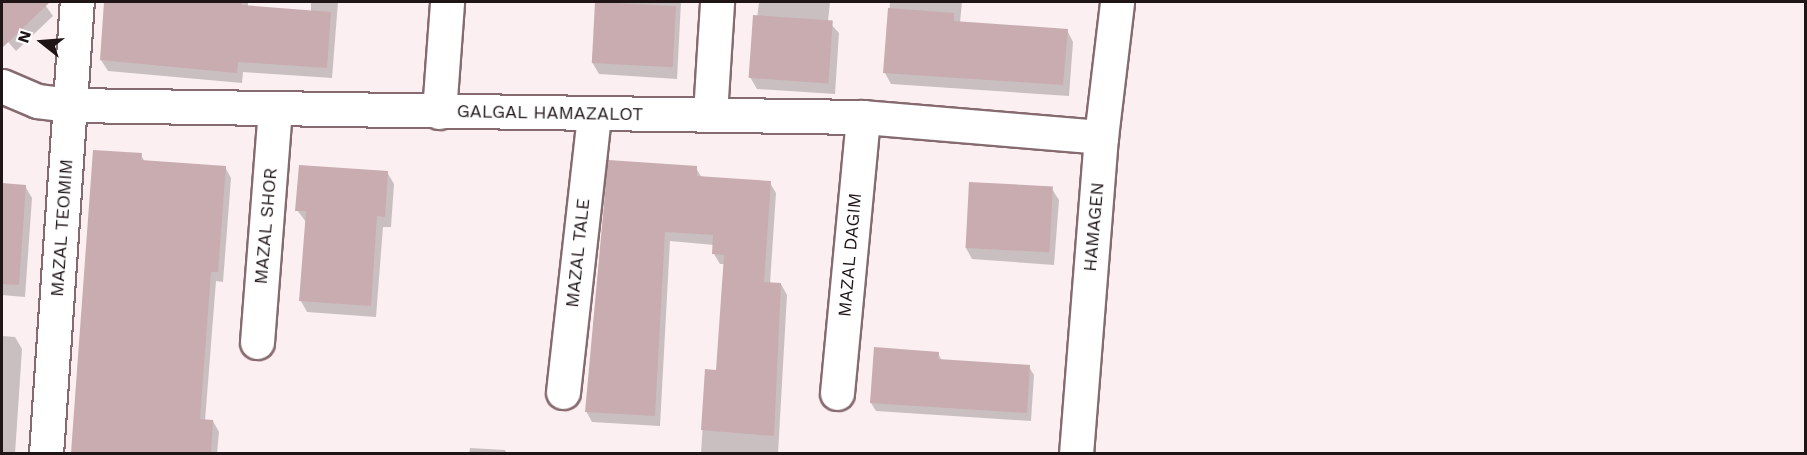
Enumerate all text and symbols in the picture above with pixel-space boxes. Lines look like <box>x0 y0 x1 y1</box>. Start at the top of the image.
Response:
north arrow <box>12 12 72 72</box>
text: N <box>13 28 35 45</box>
street label: GALGAL HAMAZALOT <box>456 101 644 125</box>
street label: MAZAL TEOMIM <box>46 158 78 298</box>
street label: MAZAL SHOR <box>250 167 282 285</box>
street label: HAMAGEN <box>1079 181 1109 273</box>
street label: MAZAL DAGIM <box>834 192 866 318</box>
street label: MAZAL TALE <box>561 197 595 309</box>

